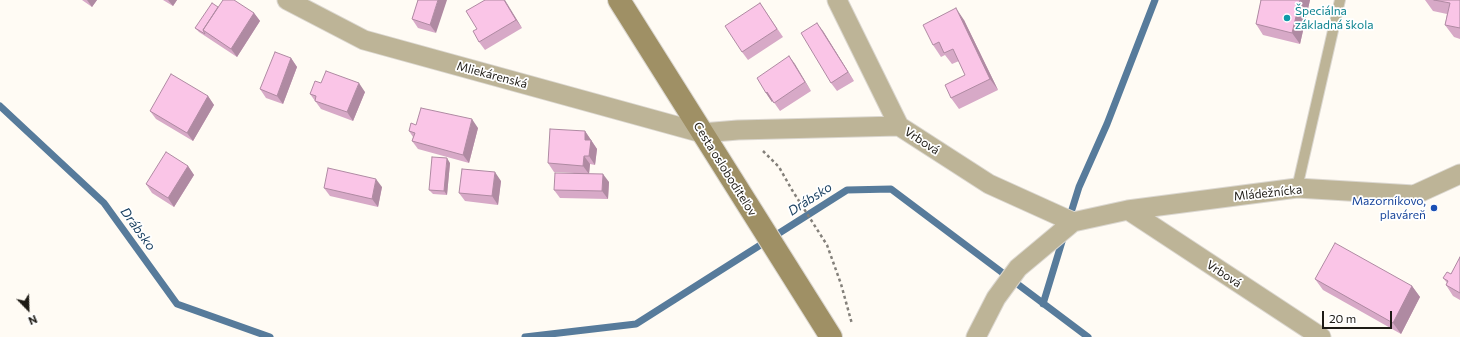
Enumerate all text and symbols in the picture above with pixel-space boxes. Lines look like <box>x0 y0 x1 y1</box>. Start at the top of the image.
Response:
place label: Špeciálna základná škola <box>1295 4 1374 32</box>
marker: Špeciálna základná škola <box>1282 13 1292 23</box>
street label: Mliekárenská <box>455 59 529 91</box>
street label: Cesta osloboditeľov <box>690 119 760 219</box>
street label: Vrbová <box>902 124 942 158</box>
water label: Drábsko <box>785 179 835 219</box>
street label: Mládežnícka <box>1233 182 1303 204</box>
place label: Mazorníkovo, plaváreň <box>1352 194 1426 222</box>
marker: Mazorníkovo, plaváreň <box>1429 203 1439 213</box>
water label: Drábsko <box>117 204 159 254</box>
street label: Vrbová <box>1204 257 1244 291</box>
north arrow <box>8 289 48 329</box>
scale bar <box>1324 303 1394 329</box>
text: 20 m <box>1329 311 1356 325</box>
text: N <box>27 313 39 328</box>

